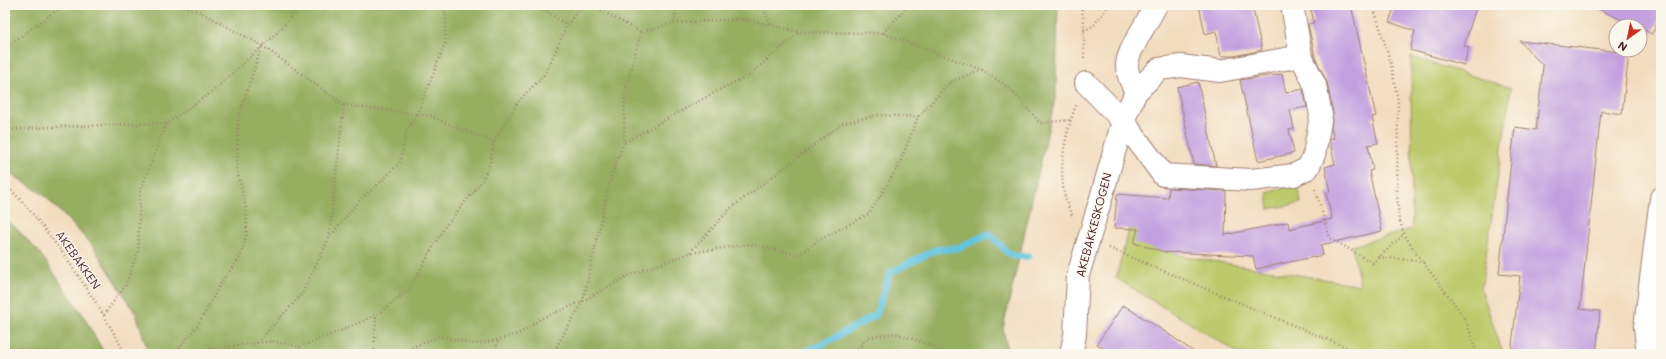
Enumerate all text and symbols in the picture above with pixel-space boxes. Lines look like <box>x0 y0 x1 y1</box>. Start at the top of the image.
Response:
north arrow <box>1608 18 1648 58</box>
text: N <box>1615 38 1630 55</box>
street label: AKEBAKKESKOGEN <box>1071 171 1115 279</box>
street label: AKEBAKKEN <box>53 227 105 292</box>

